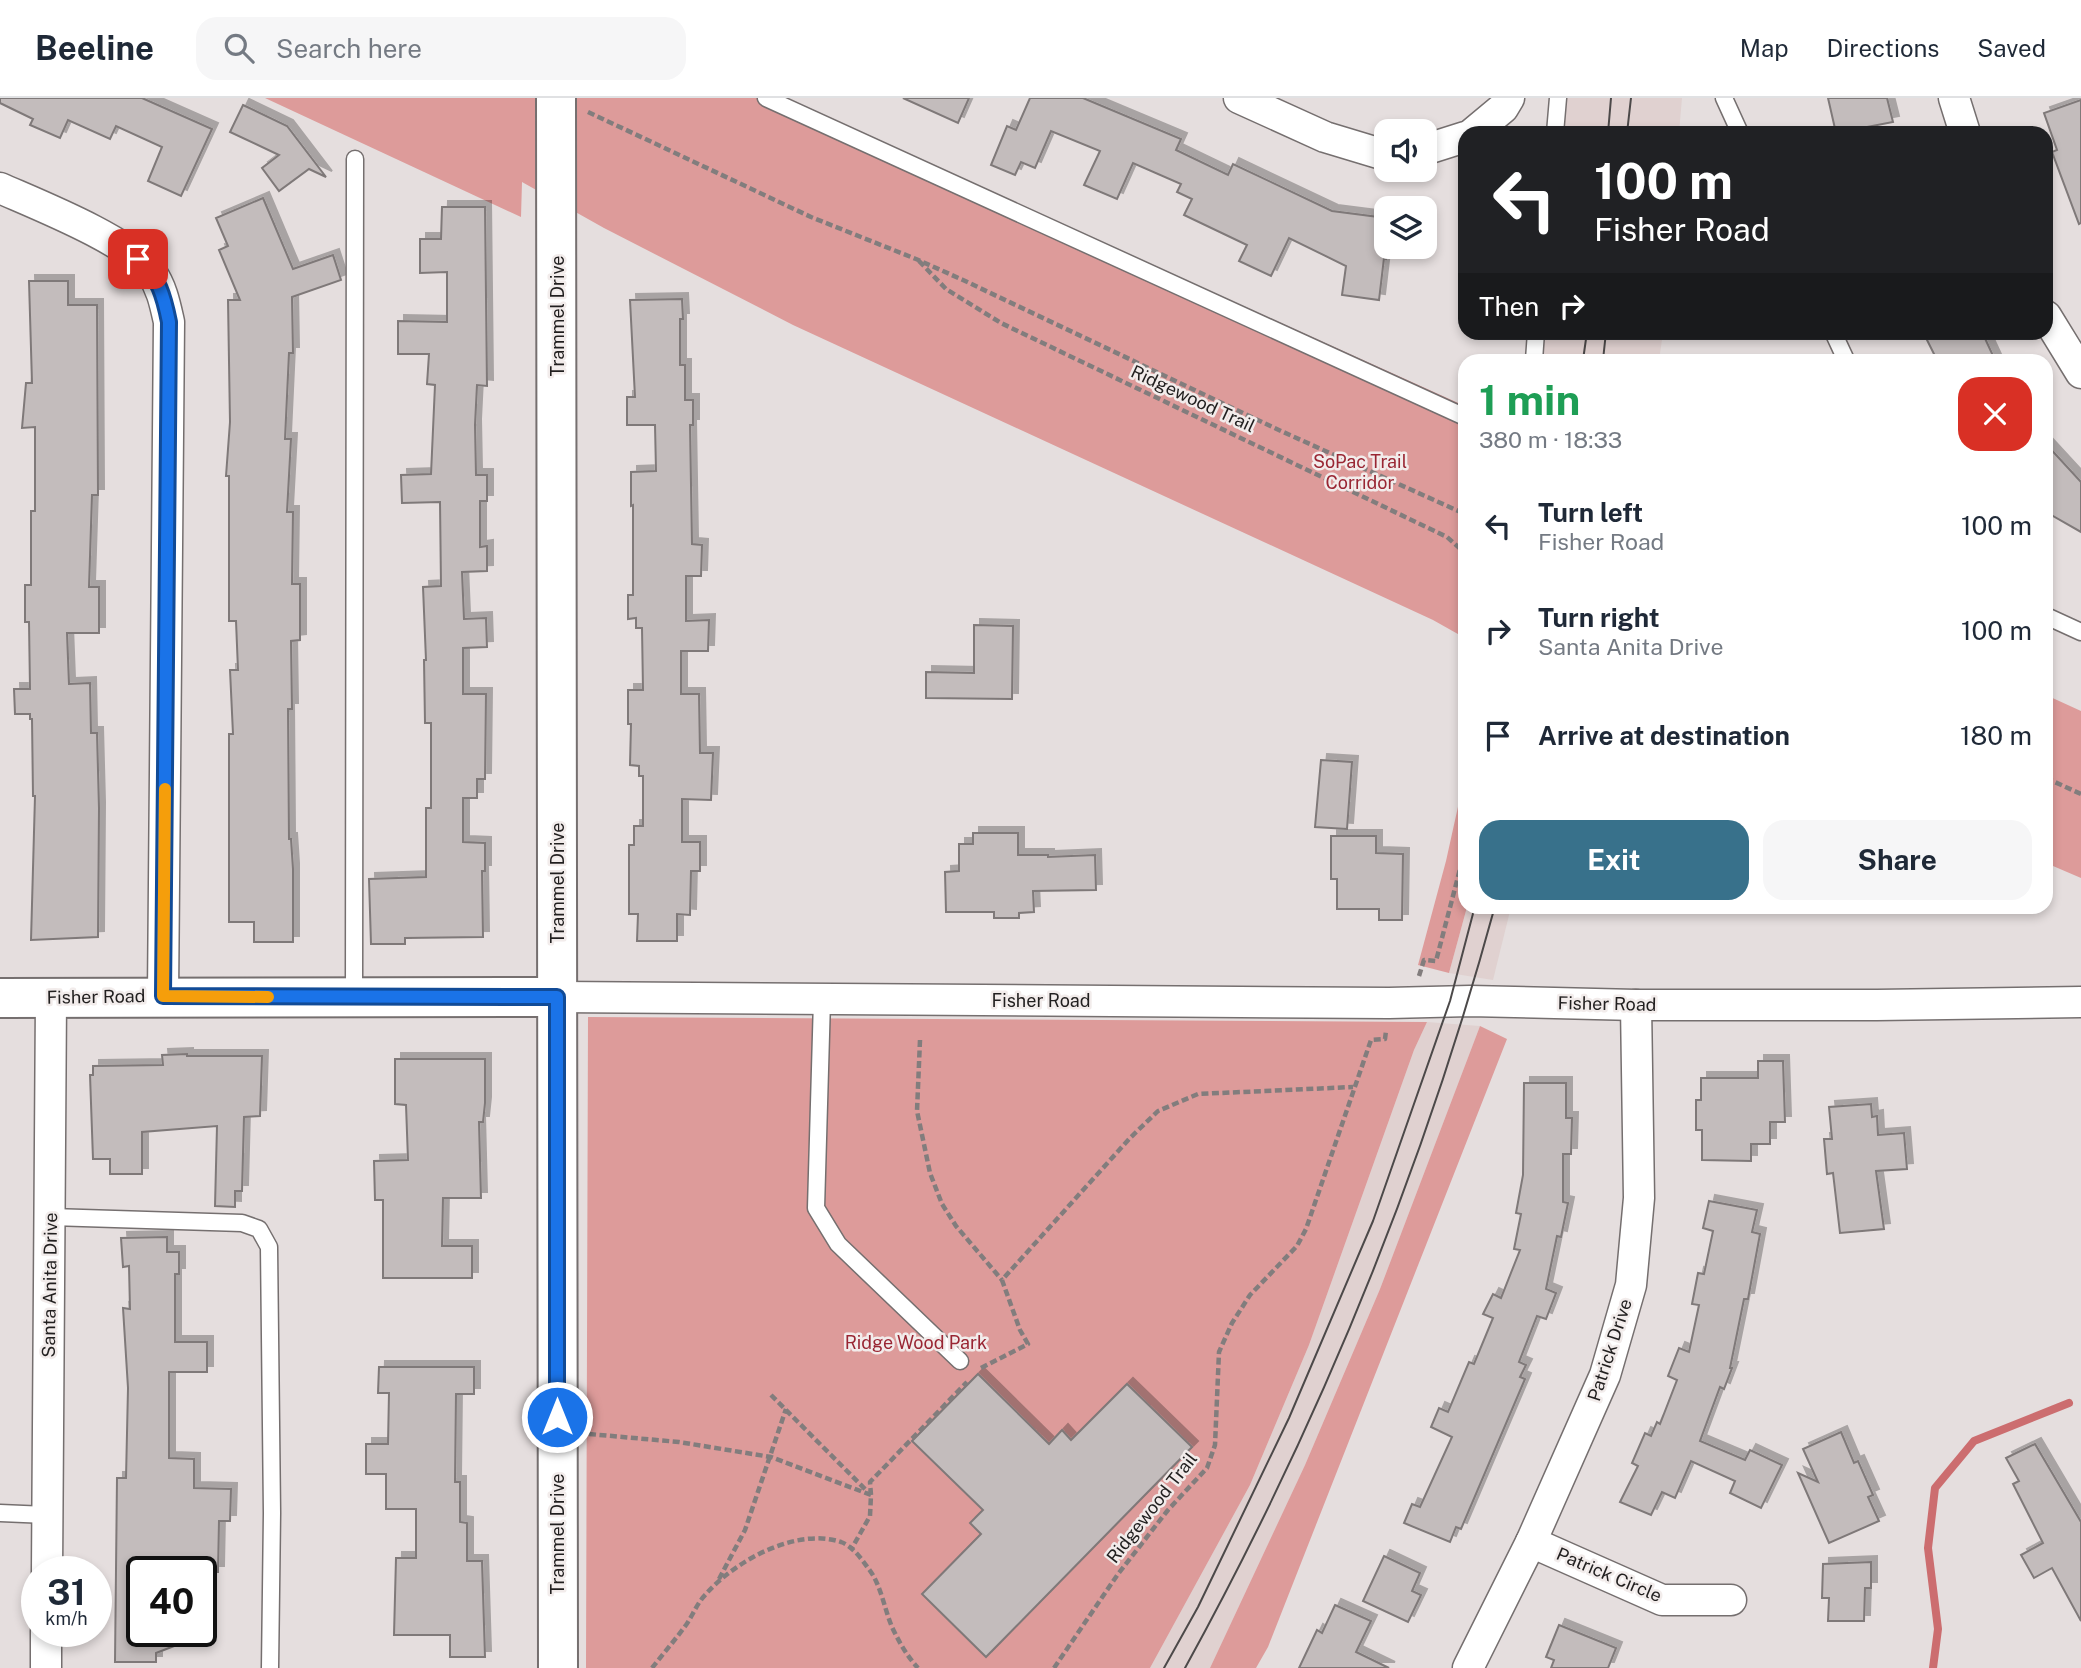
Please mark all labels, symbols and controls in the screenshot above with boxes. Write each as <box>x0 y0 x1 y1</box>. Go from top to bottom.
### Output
search box <box>196 17 686 80</box>
text: Beeline <box>35 29 154 67</box>
icon: search <box>220 29 258 67</box>
text: Search here <box>276 33 422 64</box>
text: Map <box>1740 34 1789 62</box>
text: Directions <box>1827 34 1939 62</box>
text: Saved <box>1977 34 2046 62</box>
map controls <box>1374 119 1437 259</box>
button: sound <box>1374 119 1437 182</box>
text: 100 m <box>1594 152 1733 210</box>
icon: left <box>1479 154 1570 245</box>
button: layers <box>1374 196 1437 259</box>
text: Fisher Road <box>1594 211 1770 248</box>
pin <box>108 229 168 289</box>
icon: arrive <box>119 240 157 278</box>
street label: Trammel Drive <box>547 256 568 377</box>
icon: right <box>1553 287 1591 325</box>
text: Then <box>1479 291 1539 322</box>
street label: Ridgewood Trail <box>1128 361 1259 436</box>
text: 1 min <box>1479 375 1580 424</box>
button: close <box>1958 377 2032 451</box>
text: 380 m · 18:33 <box>1479 426 1622 453</box>
park label: SoPac Trail Corridor <box>1313 451 1407 493</box>
text: Turn left <box>1538 497 1643 528</box>
icon: left <box>1479 507 1517 545</box>
text: 100 m <box>1961 510 2032 541</box>
text: Fisher Road <box>1538 528 1664 555</box>
text: Turn right <box>1538 602 1660 633</box>
icon: right <box>1479 612 1517 650</box>
text: 100 m <box>1961 615 2032 646</box>
text: Santa Anita Drive <box>1538 633 1724 660</box>
icon: arrive <box>1479 717 1517 755</box>
text: Arrive at destination <box>1538 720 1790 751</box>
text: 180 m <box>1960 720 2032 751</box>
button: Exit <box>1479 820 1749 900</box>
button: Share <box>1763 820 2032 900</box>
street label: Trammel Drive <box>547 823 568 944</box>
street label: Fisher Road <box>46 985 146 1008</box>
street label: Fisher Road <box>992 990 1090 1011</box>
street label: Fisher Road <box>1557 992 1657 1015</box>
street label: Santa Anita Drive <box>38 1212 61 1358</box>
street label: Patrick Drive <box>1583 1296 1636 1404</box>
park label: Ridge Wood Park <box>845 1332 987 1353</box>
position arrow <box>520 1380 594 1454</box>
street label: Ridgewood Trail <box>1102 1448 1201 1567</box>
street label: Trammel Drive <box>547 1474 568 1595</box>
street label: Patrick Circle <box>1553 1543 1665 1606</box>
speed limit sign: 40 <box>126 1556 217 1647</box>
text: 31 <box>47 1572 86 1613</box>
text: km/h <box>45 1608 88 1629</box>

